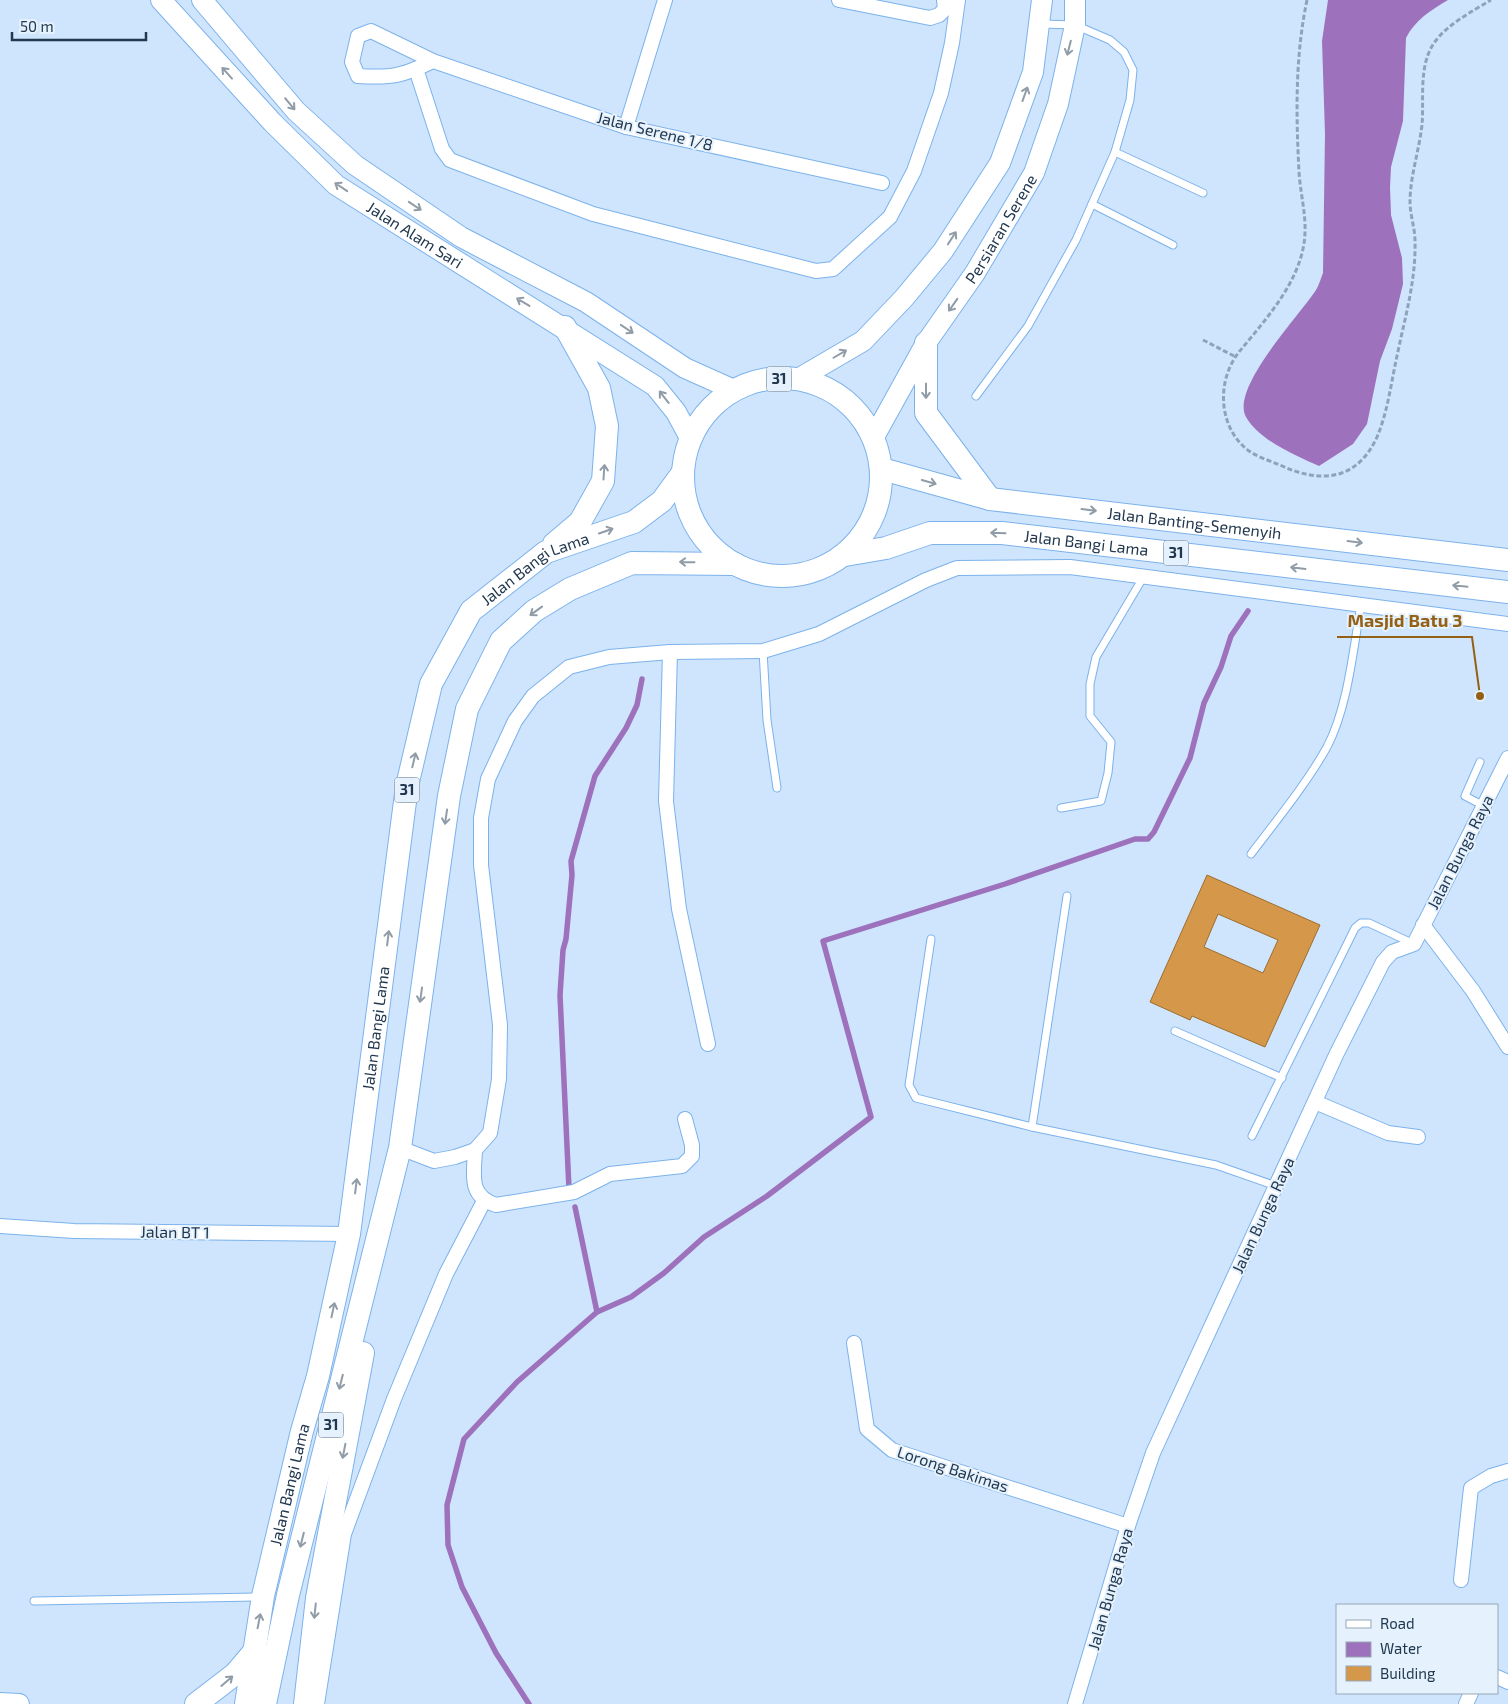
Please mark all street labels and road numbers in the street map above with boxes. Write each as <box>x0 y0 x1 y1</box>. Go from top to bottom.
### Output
street label: Jalan Serene 1/8 <box>595 107 715 154</box>
street label: Persiaran Serene <box>961 171 1040 287</box>
street label: Jalan Alam Sari <box>364 197 467 272</box>
road number: 31 <box>766 366 792 392</box>
street label: Jalan Banting-Semenyih <box>1106 503 1283 542</box>
street label: Jalan Bangi Lama <box>1023 526 1150 559</box>
street label: Jalan Bangi Lama <box>477 528 591 609</box>
road number: 31 <box>1164 540 1188 566</box>
road number: 31 <box>394 778 420 802</box>
street label: Jalan Bunga Raya <box>1422 791 1497 912</box>
street label: Jalan Bangi Lama <box>358 965 393 1091</box>
street label: Jalan Bunga Raya <box>1227 1154 1298 1276</box>
street label: Jalan BT 1 <box>140 1221 210 1242</box>
road number: 31 <box>318 1412 344 1438</box>
street label: Jalan Bangi Lama <box>265 1421 313 1547</box>
street label: Lorong Bakimas <box>895 1442 1011 1496</box>
street label: Jalan Bunga Raya <box>1083 1526 1136 1652</box>

